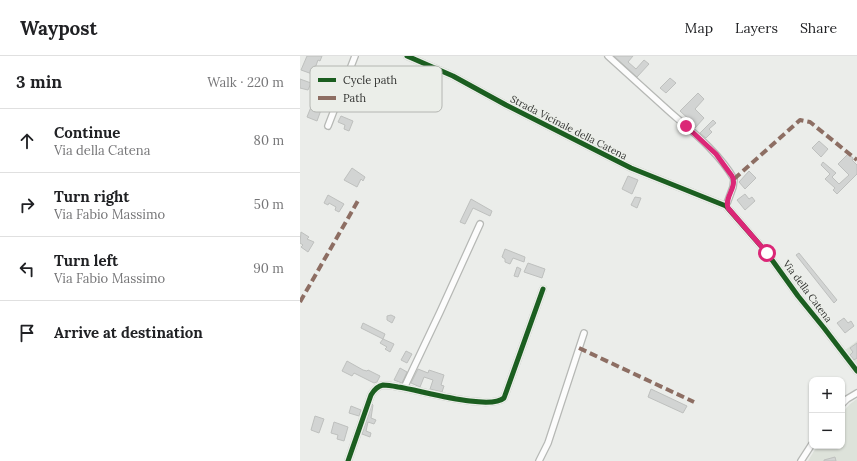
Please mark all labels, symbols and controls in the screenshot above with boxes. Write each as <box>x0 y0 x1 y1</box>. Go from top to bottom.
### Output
text: Waypost <box>20 16 97 40</box>
text: Map <box>685 19 713 37</box>
text: Layers <box>735 19 778 37</box>
text: Share <box>800 19 837 37</box>
legend <box>310 66 442 112</box>
text: 3 min <box>16 71 62 93</box>
text: Cycle path <box>343 73 398 87</box>
text: Walk · 220 m <box>207 74 284 91</box>
text: Path <box>343 91 366 105</box>
street label: Strada Vicinale della Catena <box>508 92 629 163</box>
route end <box>677 117 695 135</box>
text: Continue <box>54 123 120 142</box>
icon: ahead <box>16 130 38 152</box>
text: 80 m <box>254 132 284 149</box>
text: Via della Catena <box>54 142 150 159</box>
text: Turn right <box>54 187 130 206</box>
icon: right <box>16 194 38 216</box>
text: 50 m <box>254 196 284 213</box>
text: Via Fabio Massimo <box>54 206 165 223</box>
route start <box>758 244 776 262</box>
text: Turn left <box>54 251 118 270</box>
street label: Via della Catena <box>779 257 835 325</box>
icon: left <box>16 258 38 280</box>
text: 90 m <box>253 260 284 277</box>
text: Via Fabio Massimo <box>54 270 165 287</box>
icon: arrive <box>16 322 38 344</box>
text: Arrive at destination <box>54 323 203 342</box>
map controls <box>809 377 845 449</box>
button: + <box>809 377 845 413</box>
button: − <box>809 413 845 449</box>

